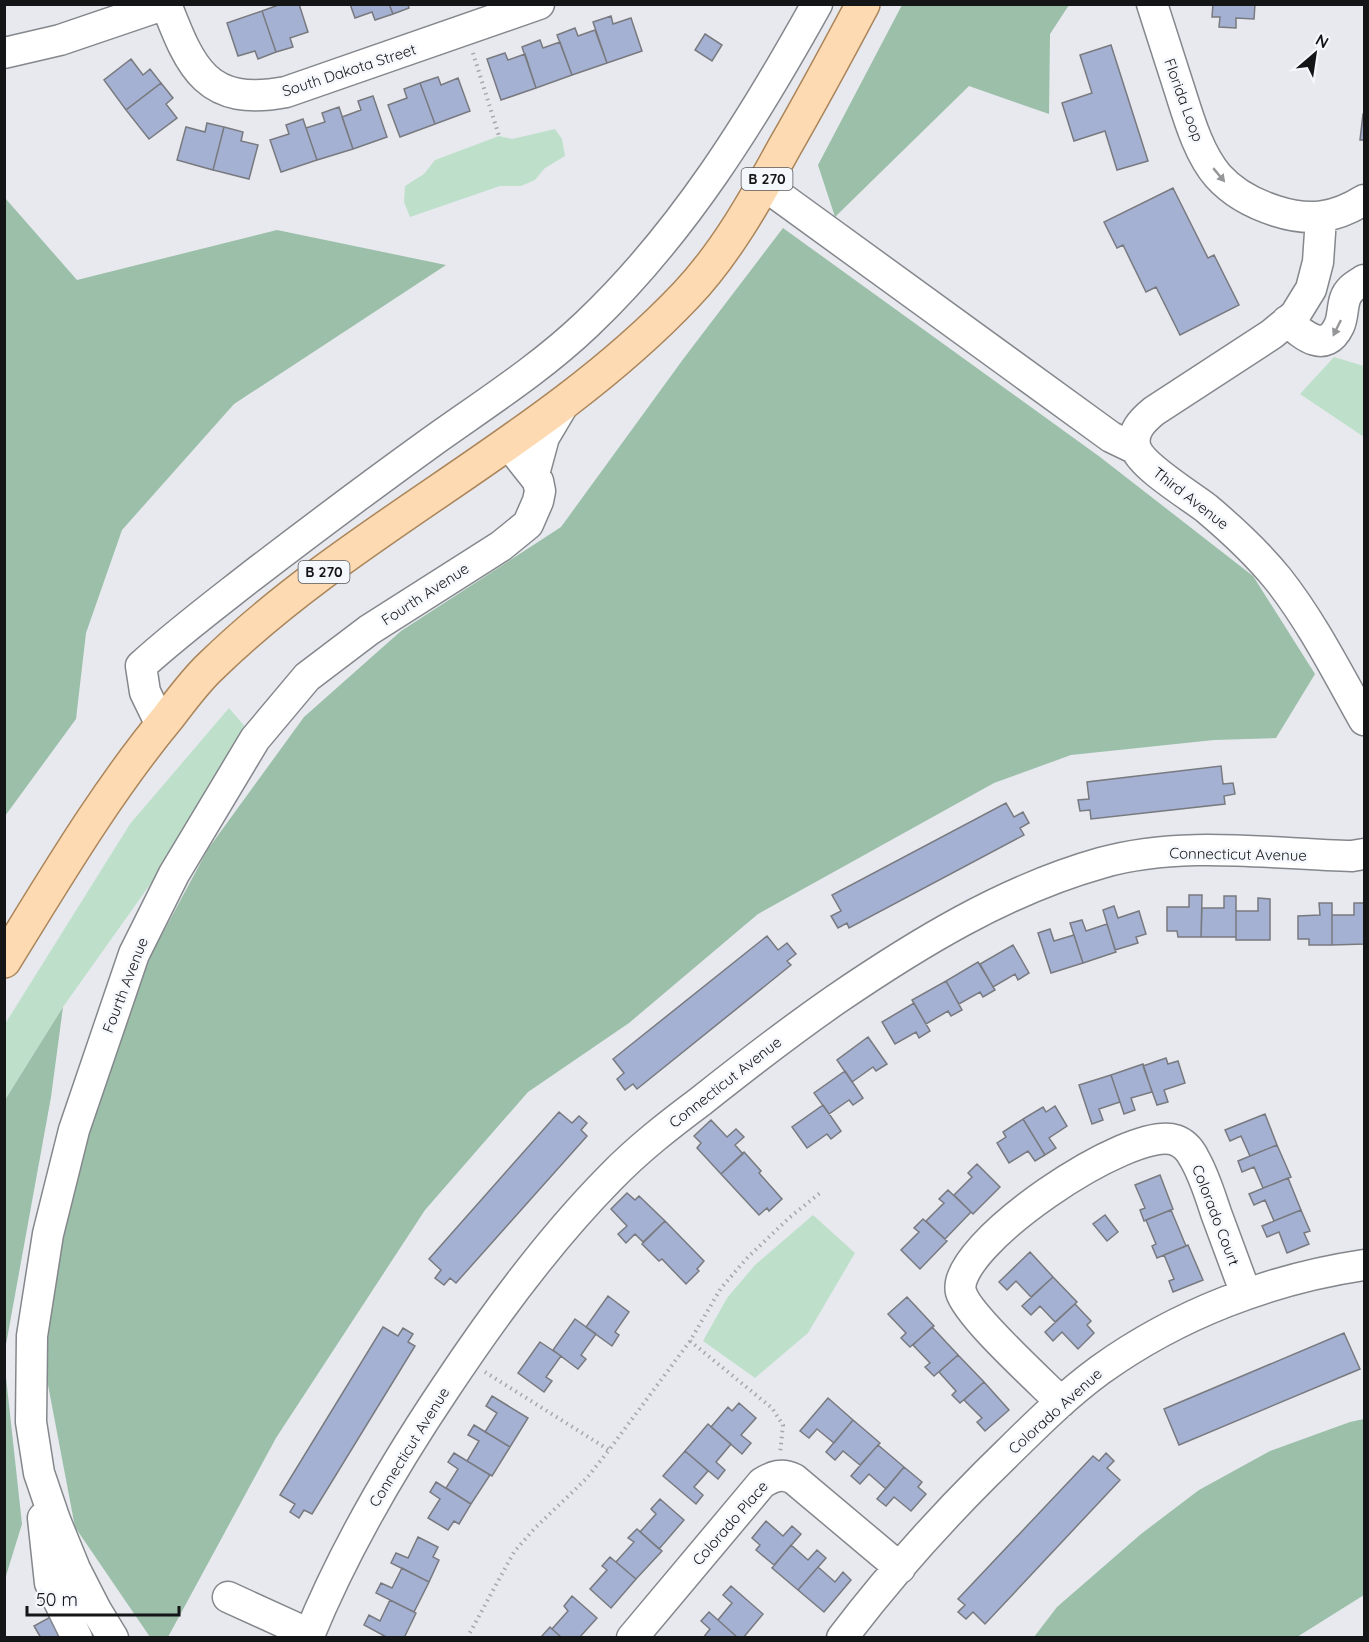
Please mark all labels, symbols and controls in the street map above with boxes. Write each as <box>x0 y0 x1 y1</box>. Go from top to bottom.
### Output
north arrow <box>1285 24 1345 84</box>
text: N <box>1312 29 1332 52</box>
street label: South Dakota Street <box>280 39 418 101</box>
street label: Florida Loop <box>1160 56 1208 144</box>
one-way arrow <box>1212 167 1225 182</box>
road number: B 270 <box>742 168 792 190</box>
one-way arrow <box>1332 319 1341 336</box>
street label: Third Avenue <box>1149 463 1233 533</box>
street label: Fourth Avenue <box>378 559 472 629</box>
road number: B 270 <box>298 561 350 583</box>
street label: Connecticut Avenue <box>1169 843 1307 865</box>
street label: Fourth Avenue <box>98 935 152 1035</box>
street label: Connecticut Avenue <box>665 1032 785 1132</box>
street label: Colorado Court <box>1188 1162 1244 1268</box>
street label: Colorado Avenue <box>1004 1364 1106 1458</box>
street label: Connecticut Avenue <box>365 1384 453 1510</box>
street label: Colorado Place <box>688 1477 772 1569</box>
scale bar <box>27 1579 178 1617</box>
text: 50 m <box>36 1588 78 1611</box>

